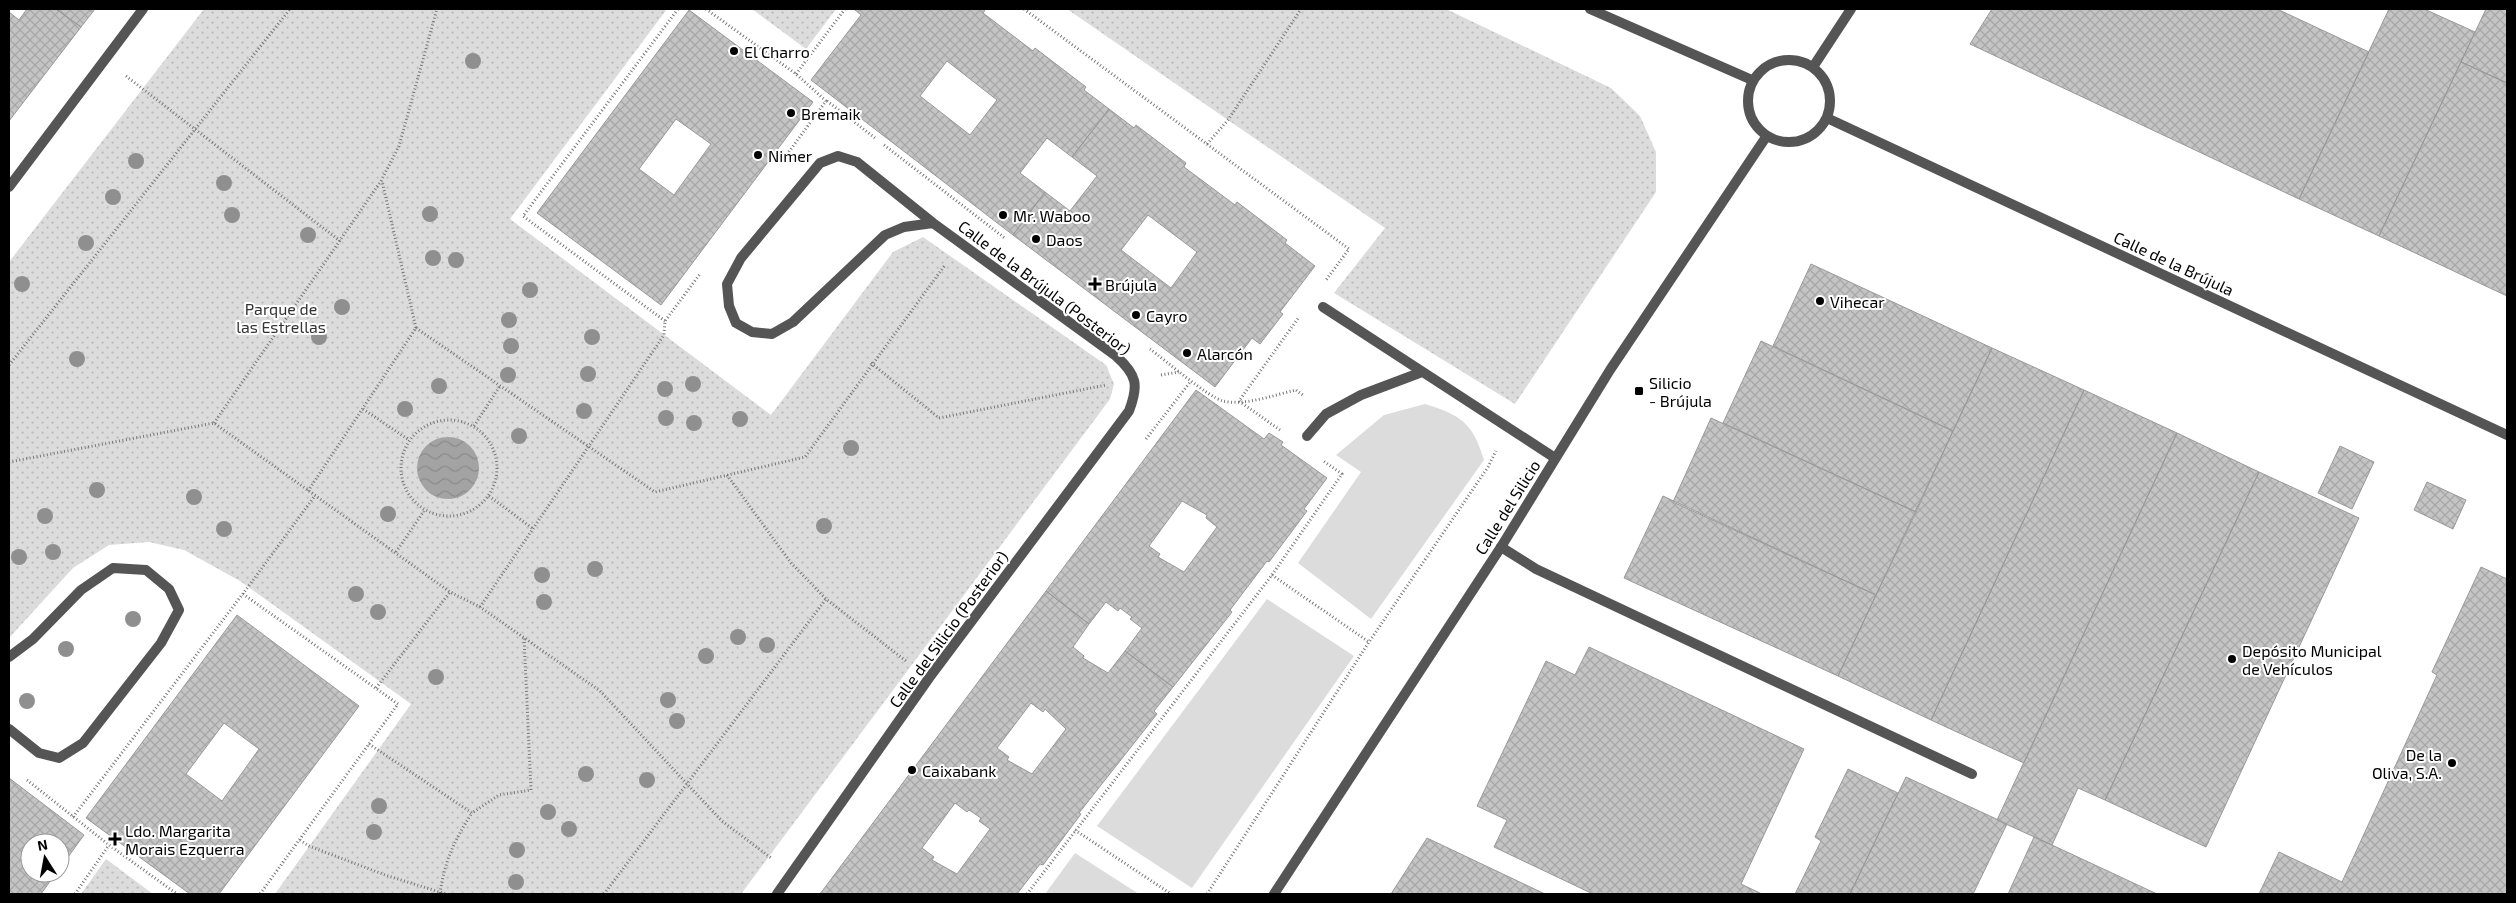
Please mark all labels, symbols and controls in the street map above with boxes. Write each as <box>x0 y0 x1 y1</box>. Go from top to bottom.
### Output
place label: El Charro <box>744 42 810 61</box>
marker: El Charro <box>728 45 740 57</box>
place label: Bremaik <box>801 104 861 123</box>
marker: Bremaik <box>785 107 797 119</box>
place label: Nimer <box>768 146 813 165</box>
marker: Nimer <box>752 149 764 161</box>
place label: Mr. Waboo <box>1013 206 1091 225</box>
marker: Mr. Waboo <box>997 209 1009 221</box>
street label: Calle de la Brújula (Posterior) <box>954 216 1135 359</box>
street label: Calle de la Brújula <box>2111 227 2237 300</box>
place label: Daos <box>1046 230 1083 249</box>
marker: Daos <box>1030 233 1042 245</box>
place label: Brújula <box>1105 275 1157 295</box>
marker: Brújula <box>1089 278 1101 290</box>
place label: Vihecar <box>1830 292 1885 311</box>
marker: Vihecar <box>1814 295 1826 307</box>
park label: Parque de las Estrellas <box>236 299 326 336</box>
place label: Cayro <box>1146 306 1188 325</box>
marker: Cayro <box>1130 309 1142 321</box>
place label: Alarcón <box>1197 344 1253 363</box>
marker: Alarcón <box>1181 347 1193 359</box>
place label: Silicio - Brújula <box>1649 373 1712 411</box>
marker: Silicio - Brújula <box>1633 385 1645 397</box>
street label: Calle del Silicio <box>1470 456 1544 558</box>
street label: Calle del Silicio (Posterior) <box>885 547 1011 711</box>
place label: Depósito Municipal de Vehículos <box>2242 641 2382 678</box>
marker: Depósito Municipal de Vehículos <box>2226 653 2238 665</box>
place label: De la Oliva, S.A. <box>2372 745 2442 782</box>
marker: De la Oliva, S.A. <box>2446 757 2458 769</box>
place label: Caixabank <box>922 761 996 780</box>
marker: Caixabank <box>906 764 918 776</box>
place label: Ldo. Margarita Morais Ezquerra <box>125 821 245 858</box>
north arrow <box>20 833 70 883</box>
marker: Ldo. Margarita Morais Ezquerra <box>109 833 121 845</box>
text: N <box>36 835 49 854</box>

